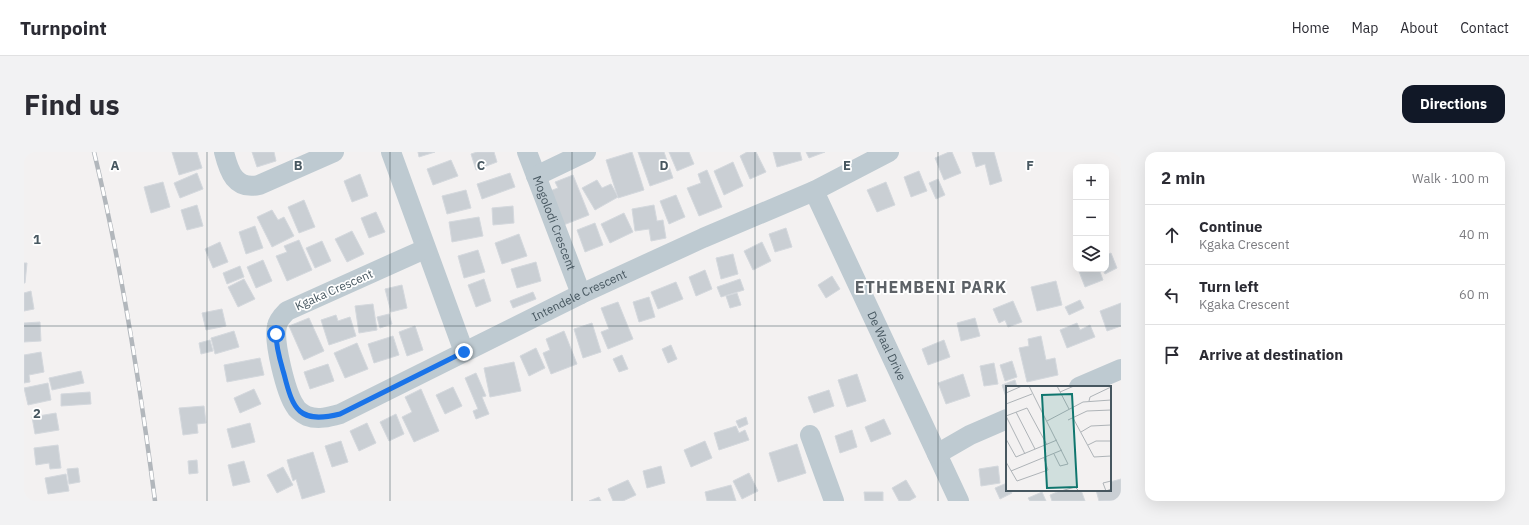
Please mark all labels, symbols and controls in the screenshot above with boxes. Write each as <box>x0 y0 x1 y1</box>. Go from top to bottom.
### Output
text: Turnpoint <box>20 16 107 40</box>
text: Home <box>1292 19 1329 37</box>
text: Map <box>1351 19 1378 37</box>
text: About <box>1400 19 1438 37</box>
text: Contact <box>1460 19 1509 37</box>
button: Directions <box>1402 85 1505 123</box>
text: Find us <box>24 86 120 123</box>
text: A <box>111 157 120 174</box>
text: B <box>294 157 303 174</box>
text: C <box>477 157 486 174</box>
text: D <box>659 157 669 174</box>
text: E <box>843 157 851 174</box>
text: F <box>1026 157 1034 174</box>
map controls <box>1073 164 1109 272</box>
button: + <box>1073 164 1109 200</box>
text: 2 min <box>1161 167 1205 189</box>
text: Walk · 100 m <box>1412 170 1489 187</box>
street label: Mogolodi Crescent <box>530 173 579 272</box>
button: − <box>1073 200 1109 236</box>
text: Continue <box>1199 217 1263 236</box>
icon: ahead <box>1161 224 1183 246</box>
text: 40 m <box>1459 226 1489 243</box>
text: 1 <box>33 231 41 248</box>
button: layers <box>1073 236 1109 272</box>
text: Kgaka Crescent <box>1199 236 1289 253</box>
street label: Kgaka Crescent <box>293 266 375 313</box>
street label: Intendele Crescent <box>529 266 629 324</box>
district label: ETHEMBENI PARK <box>855 277 1007 297</box>
text: Turn left <box>1199 277 1259 296</box>
icon: left <box>1161 284 1183 306</box>
text: 60 m <box>1459 286 1489 303</box>
text: Kgaka Crescent <box>1199 296 1289 313</box>
street label: De Waal Drive <box>864 309 910 383</box>
route start <box>267 325 285 343</box>
route end <box>455 343 473 361</box>
icon: arrive <box>1161 344 1183 366</box>
text: Arrive at destination <box>1199 345 1343 364</box>
inset map <box>1006 386 1111 491</box>
text: 2 <box>33 405 41 422</box>

